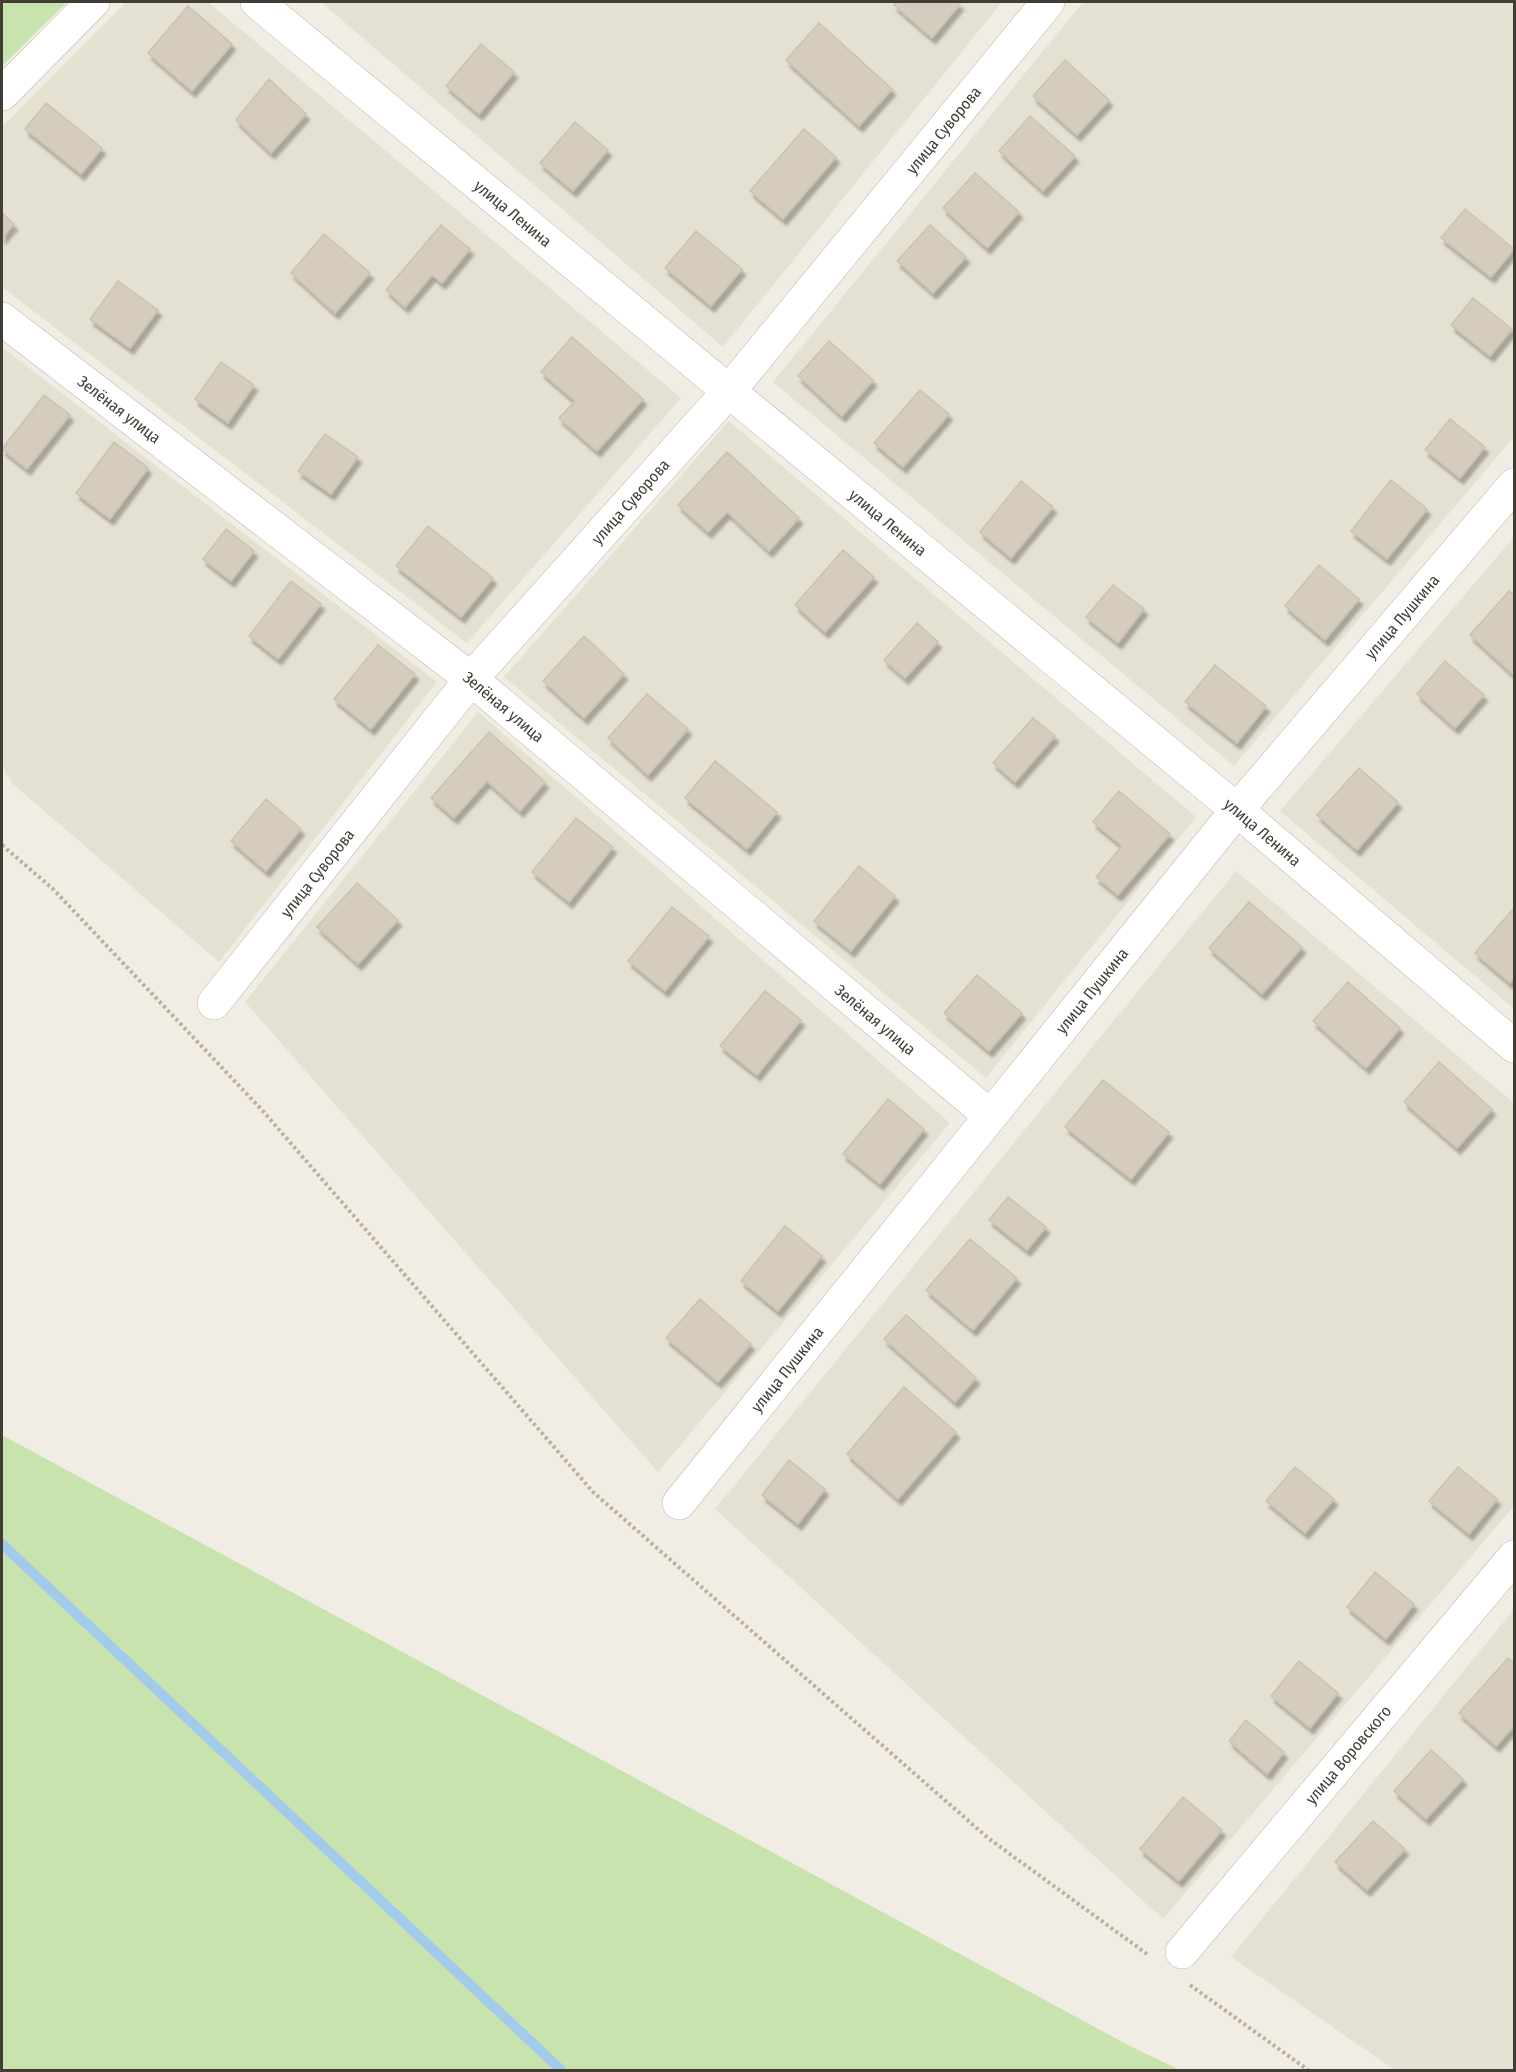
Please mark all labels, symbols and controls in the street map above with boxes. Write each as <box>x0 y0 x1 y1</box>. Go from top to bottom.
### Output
street label: улица Суворова <box>902 82 985 177</box>
street label: улица Ленина <box>471 176 556 251</box>
street label: Зелёная улица <box>74 371 165 447</box>
street label: улица Суворова <box>587 455 673 548</box>
street label: улица Ленина <box>846 485 931 560</box>
street label: улица Пушкина <box>1361 570 1443 662</box>
street label: Зелёная улица <box>460 667 548 746</box>
street label: улица Ленина <box>1221 794 1305 870</box>
street label: улица Суворова <box>276 825 358 921</box>
street label: улица Пушкина <box>1051 944 1132 1037</box>
street label: Зелёная улица <box>831 980 920 1059</box>
street label: улица Пушкина <box>747 1322 827 1416</box>
street label: улица Воровского <box>1301 1701 1395 1808</box>

